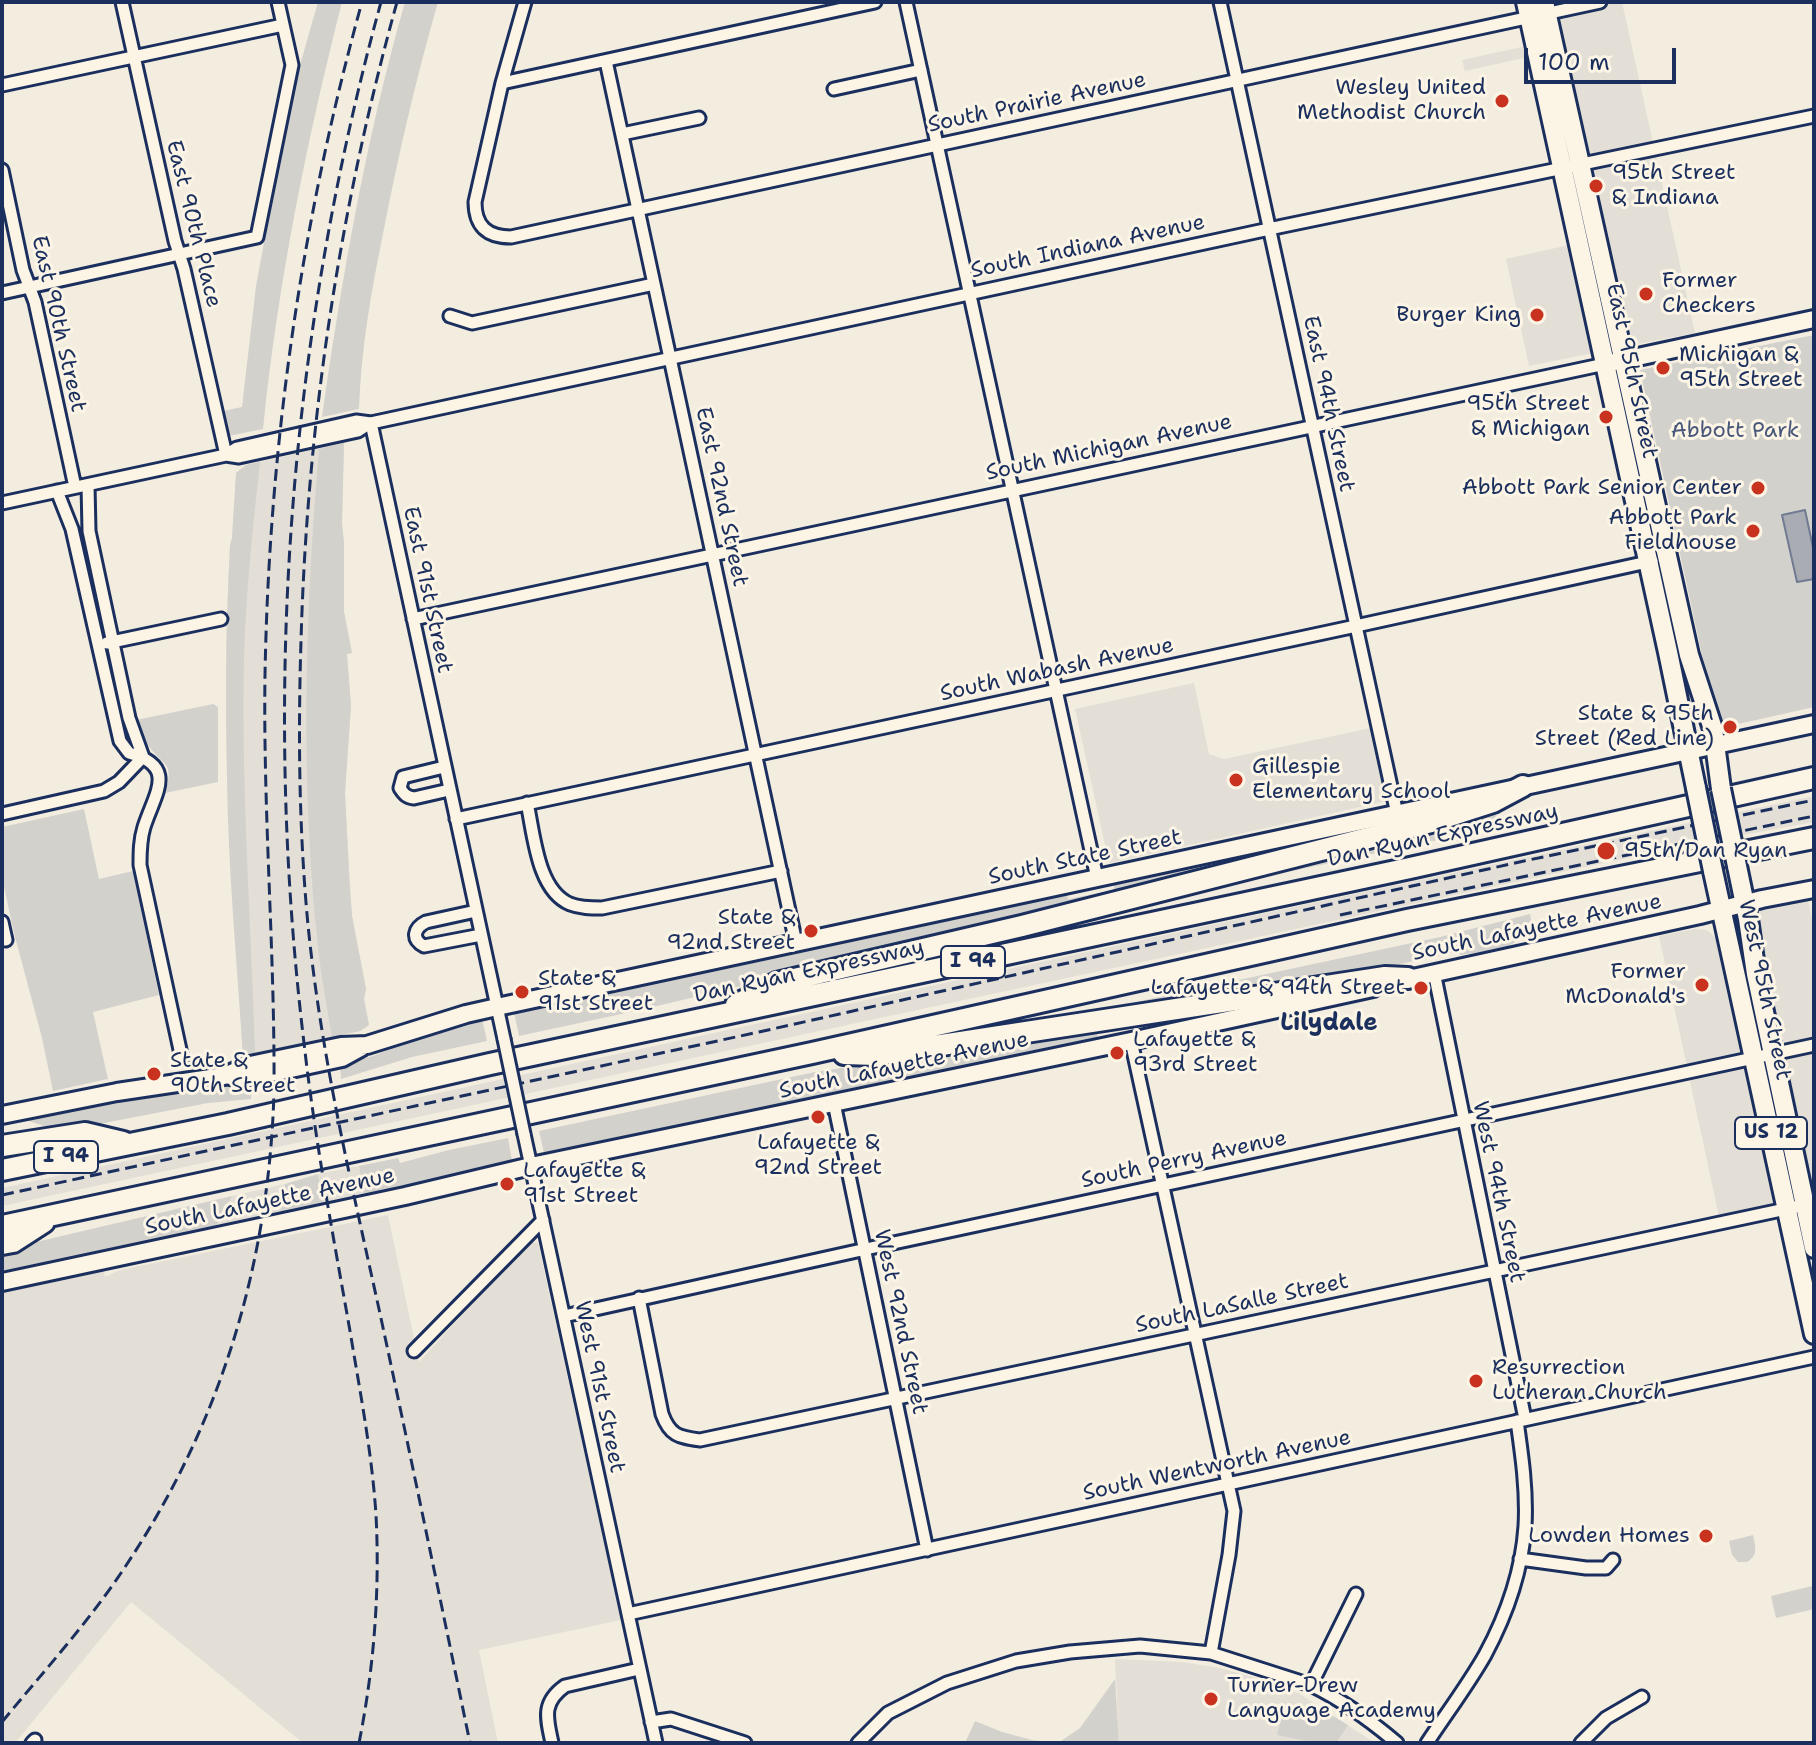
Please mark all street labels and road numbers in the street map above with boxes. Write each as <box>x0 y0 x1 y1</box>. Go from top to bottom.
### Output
street label: South Prairie Avenue <box>926 67 1148 139</box>
street label: East 90th Place <box>159 138 227 310</box>
street label: South Indiana Avenue <box>968 209 1208 285</box>
street label: East 90th Street <box>25 233 91 415</box>
street label: East 95th Street <box>1600 281 1662 461</box>
street label: East 94th Street <box>1296 313 1360 495</box>
street label: East 92nd Street <box>689 405 753 589</box>
street label: South Michigan Avenue <box>983 409 1235 487</box>
street label: East 91st Street <box>396 504 458 676</box>
street label: South Wabash Avenue <box>938 632 1176 708</box>
street label: Dan Ryan Expressway <box>1325 799 1561 873</box>
street label: South State Street <box>986 825 1184 891</box>
street label: South Lafayette Avenue <box>1410 889 1664 967</box>
street label: West 95th Street <box>1732 897 1796 1083</box>
street label: Dan Ryan Expressway <box>691 935 927 1009</box>
road number: I 94 <box>941 946 1005 978</box>
street label: South Lafayette Avenue <box>777 1027 1031 1105</box>
street label: West 94th Street <box>1466 1099 1530 1285</box>
road number: US 12 <box>1735 1117 1807 1149</box>
street label: South Perry Avenue <box>1079 1125 1289 1195</box>
road number: I 94 <box>34 1141 98 1173</box>
street label: South Lafayette Avenue <box>143 1163 397 1241</box>
street label: West 92nd Street <box>867 1227 933 1417</box>
street label: South LaSalle Street <box>1133 1269 1351 1339</box>
street label: West 91st Street <box>568 1299 630 1475</box>
street label: South Wentworth Avenue <box>1080 1425 1354 1507</box>

